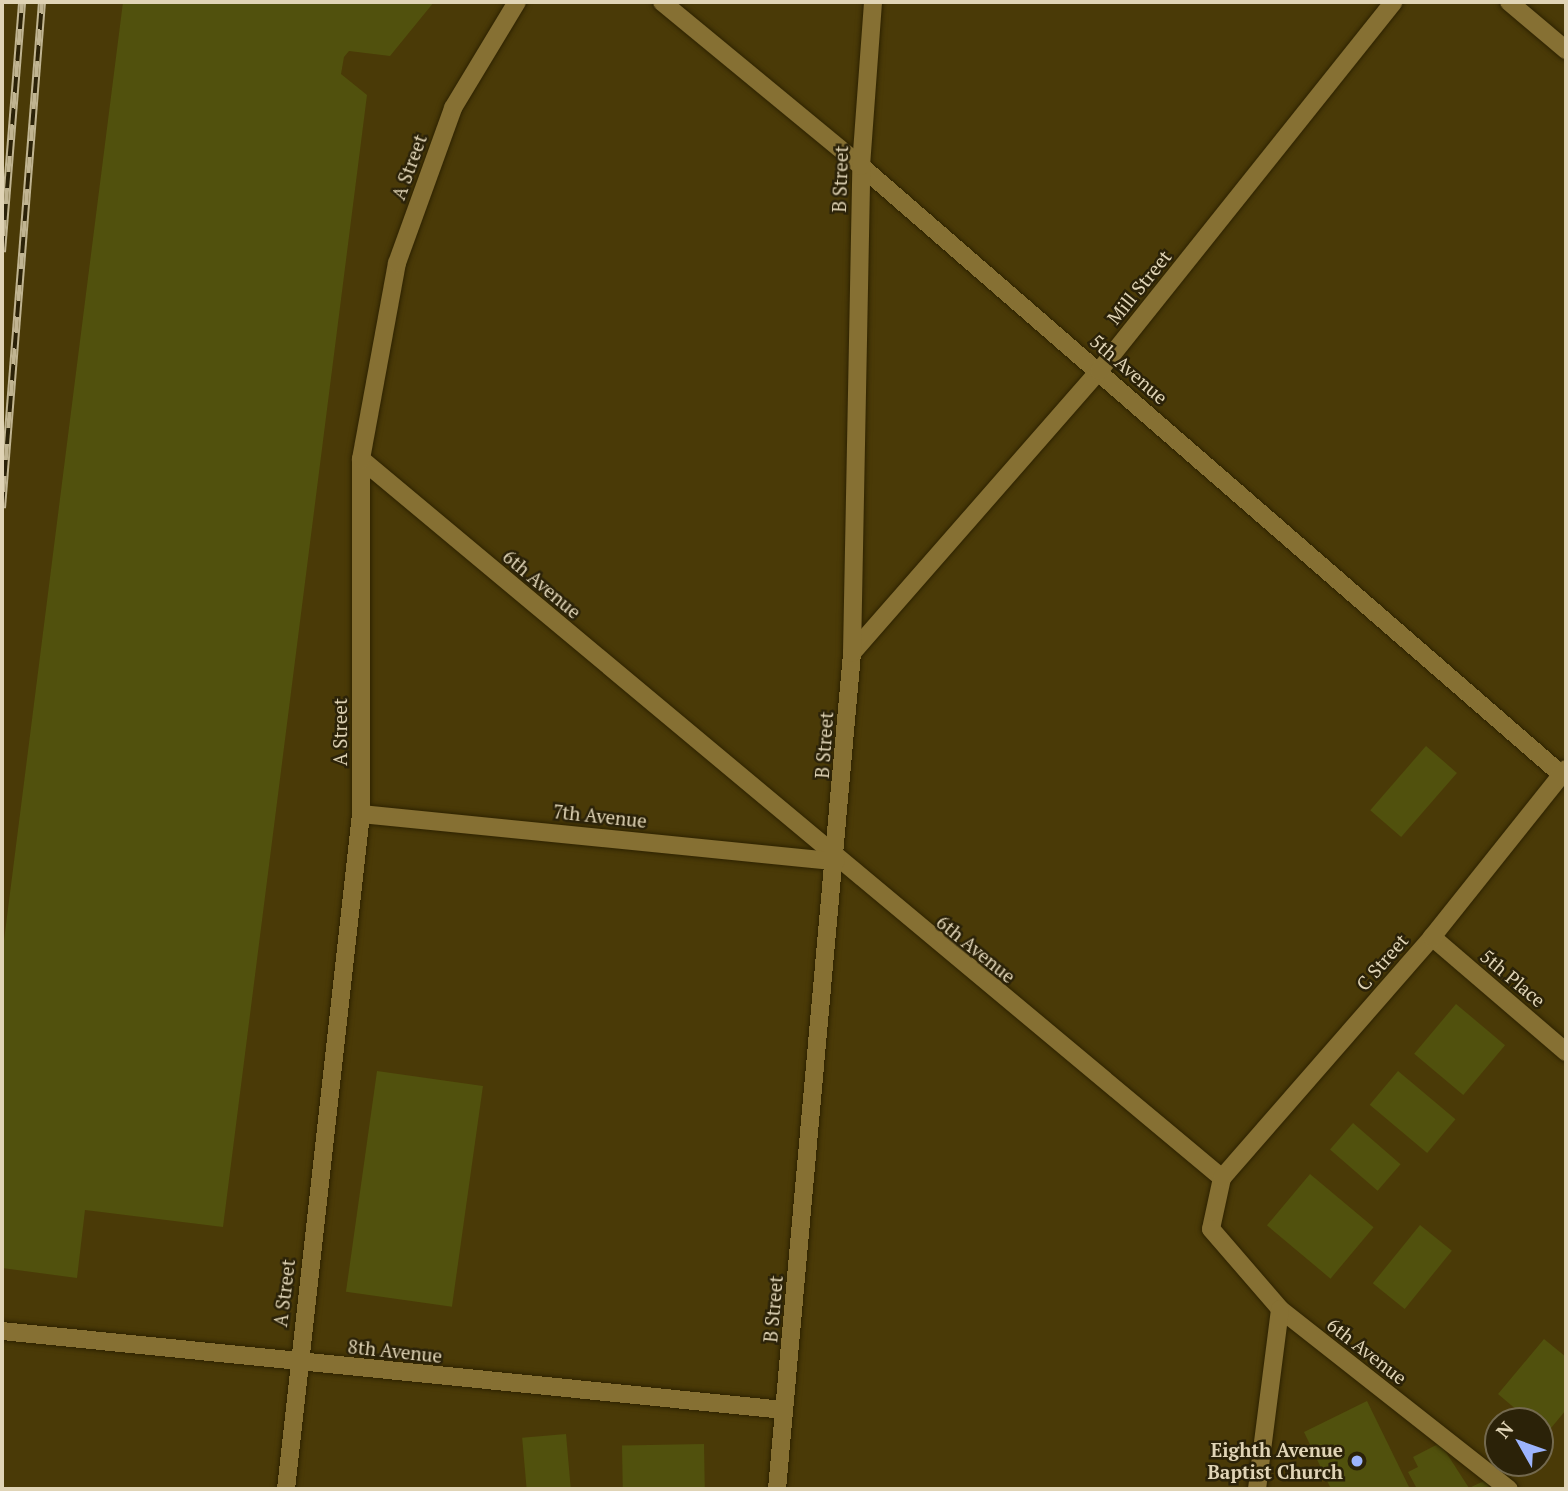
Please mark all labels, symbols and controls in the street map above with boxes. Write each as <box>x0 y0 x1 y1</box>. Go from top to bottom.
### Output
street label: A Street <box>387 131 431 203</box>
street label: B Street <box>827 145 853 213</box>
street label: Mill Street <box>1102 245 1176 329</box>
street label: 5th Avenue <box>1086 329 1172 409</box>
street label: 6th Avenue <box>498 545 586 623</box>
street label: A Street <box>329 698 351 766</box>
street label: B Street <box>810 711 838 779</box>
street label: 7th Avenue <box>552 800 648 832</box>
street label: 6th Avenue <box>932 910 1020 988</box>
street label: C Street <box>1351 929 1413 995</box>
street label: 5th Place <box>1476 944 1550 1012</box>
street label: A Street <box>269 1258 299 1328</box>
street label: B Street <box>759 1275 787 1343</box>
street label: 6th Avenue <box>1322 1313 1412 1389</box>
street label: 8th Avenue <box>346 1335 444 1367</box>
north arrow <box>1484 1407 1554 1477</box>
text: N <box>1490 1416 1518 1443</box>
place label: Eighth Avenue Baptist Church <box>1208 1439 1343 1483</box>
marker: Eighth Avenue Baptist Church <box>1349 1453 1365 1469</box>

